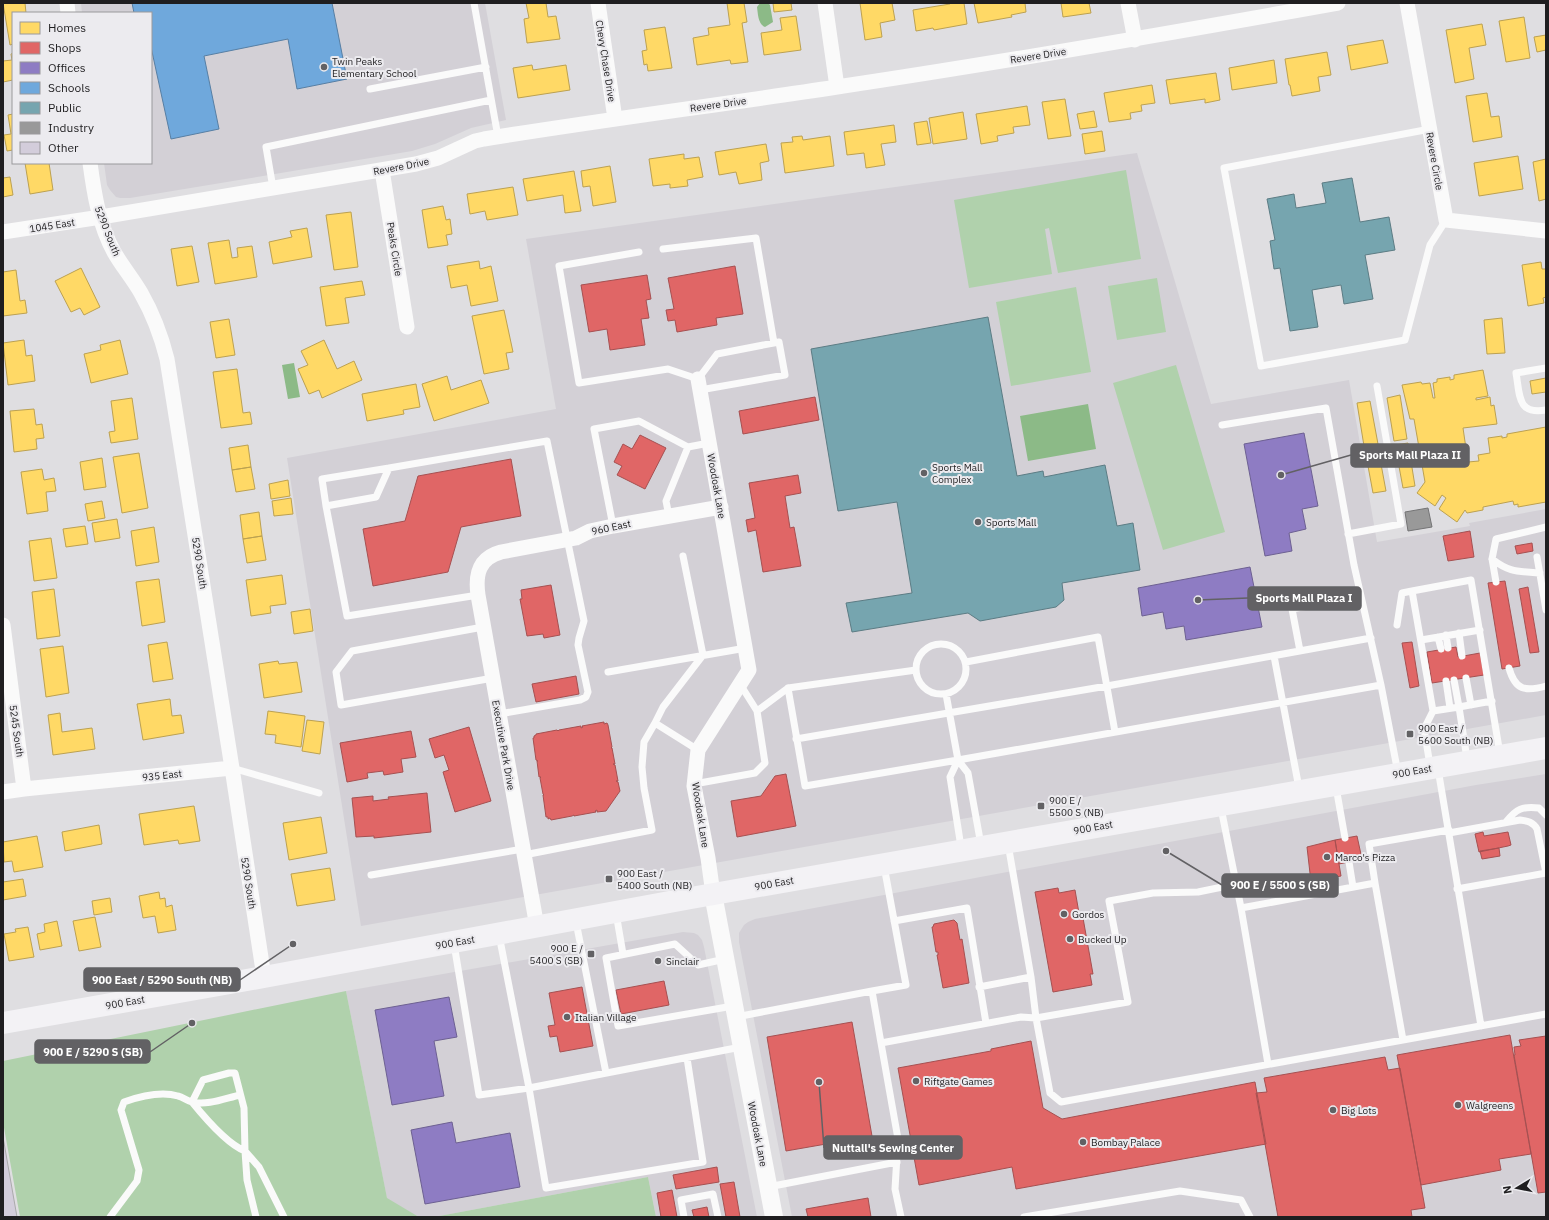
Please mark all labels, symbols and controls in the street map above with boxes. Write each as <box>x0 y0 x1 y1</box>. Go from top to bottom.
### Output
legend <box>12 12 152 164</box>
street label: Chevy Chase Drive <box>593 19 618 103</box>
text: Homes <box>48 20 86 35</box>
text: Shops <box>48 40 81 55</box>
street label: Revere Drive <box>1009 45 1068 66</box>
place label: Twin Peaks Elementary School <box>332 55 417 80</box>
text: Offices <box>48 60 86 75</box>
marker: Twin Peaks Elementary School <box>319 62 329 72</box>
text: Schools <box>48 80 91 95</box>
street label: Revere Drive <box>689 94 748 115</box>
text: Public <box>48 100 81 115</box>
text: Industry <box>48 120 94 135</box>
street label: Revere Circle <box>1423 131 1446 192</box>
text: Other <box>48 140 79 155</box>
street label: Revere Drive <box>372 155 431 178</box>
street label: 5290 South <box>92 204 123 258</box>
street label: 1045 East <box>28 215 76 235</box>
street label: Peaks Circle <box>384 221 405 278</box>
callout: Sports Mall Plaza II <box>1351 444 1469 467</box>
text: Sports Mall Plaza II <box>1359 448 1461 462</box>
street label: Woodoak Lane <box>704 453 729 520</box>
place label: Sports Mall Complex <box>932 461 983 486</box>
marker: Sports Mall Complex <box>919 468 929 478</box>
place label: Sports Mall <box>986 516 1037 529</box>
street label: 960 East <box>590 517 632 538</box>
marker: Sports Mall <box>973 517 983 527</box>
street label: 5290 South <box>189 536 210 590</box>
callout: Sports Mall Plaza I <box>1248 587 1361 610</box>
text: Sports Mall Plaza I <box>1255 591 1353 605</box>
street label: Executive Park Drive <box>489 699 518 792</box>
street label: 5245 South <box>6 704 27 758</box>
place label: 900 East / 5600 South (NB) <box>1418 722 1493 747</box>
marker: 900 East / 5600 South (NB) <box>1405 729 1415 739</box>
street label: 900 East <box>1391 762 1433 781</box>
street label: 935 East <box>142 767 183 784</box>
street label: Woodoak Lane <box>689 782 712 849</box>
place label: 900 E / 5500 S (NB) <box>1049 794 1104 819</box>
marker: 900 E / 5500 S (NB) <box>1036 801 1046 811</box>
street label: 900 East <box>1072 818 1114 837</box>
place label: Marco's Pizza <box>1335 851 1396 864</box>
marker: Marco's Pizza <box>1322 852 1332 862</box>
street label: 5290 South <box>238 856 259 910</box>
place label: 900 East / 5400 South (NB) <box>617 867 692 892</box>
marker: 900 East / 5400 South (NB) <box>604 874 614 884</box>
street label: 900 East <box>753 874 795 893</box>
callout: 900 E / 5500 S (SB) <box>1222 874 1338 897</box>
text: 900 E / 5500 S (SB) <box>1230 878 1330 892</box>
place label: Gordos <box>1072 908 1105 921</box>
marker: Gordos <box>1059 909 1069 919</box>
street label: 900 East <box>434 933 476 952</box>
place label: Bucked Up <box>1078 933 1127 946</box>
marker: Bucked Up <box>1065 934 1075 944</box>
place label: 900 E / 5400 S (SB) <box>529 942 583 967</box>
marker: 900 E / 5400 S (SB) <box>586 949 596 959</box>
place label: Sinclair <box>666 955 700 968</box>
marker: Sinclair <box>653 956 663 966</box>
callout: 900 East / 5290 South (NB) <box>84 968 240 991</box>
text: 900 East / 5290 South (NB) <box>92 973 232 987</box>
street label: 900 East <box>104 993 146 1012</box>
place label: Italian Village <box>575 1011 637 1024</box>
marker: Italian Village <box>562 1012 572 1022</box>
callout: 900 E / 5290 S (SB) <box>35 1040 150 1063</box>
text: 900 E / 5290 S (SB) <box>43 1045 143 1059</box>
place label: Riftgate Games <box>924 1075 993 1088</box>
marker: Riftgate Games <box>911 1076 921 1086</box>
place label: Walgreens <box>1466 1099 1513 1112</box>
marker: Walgreens <box>1453 1100 1463 1110</box>
street label: Woodoak Lane <box>745 1101 770 1168</box>
place label: Big Lots <box>1341 1104 1377 1117</box>
marker: Big Lots <box>1328 1105 1338 1115</box>
callout: Nuttall's Sewing Center <box>824 1136 962 1159</box>
place label: Bombay Palace <box>1091 1136 1161 1149</box>
marker: Bombay Palace <box>1078 1137 1088 1147</box>
text: Nuttall's Sewing Center <box>832 1141 955 1155</box>
north arrow <box>1497 1168 1537 1208</box>
text: N <box>1500 1185 1515 1195</box>

